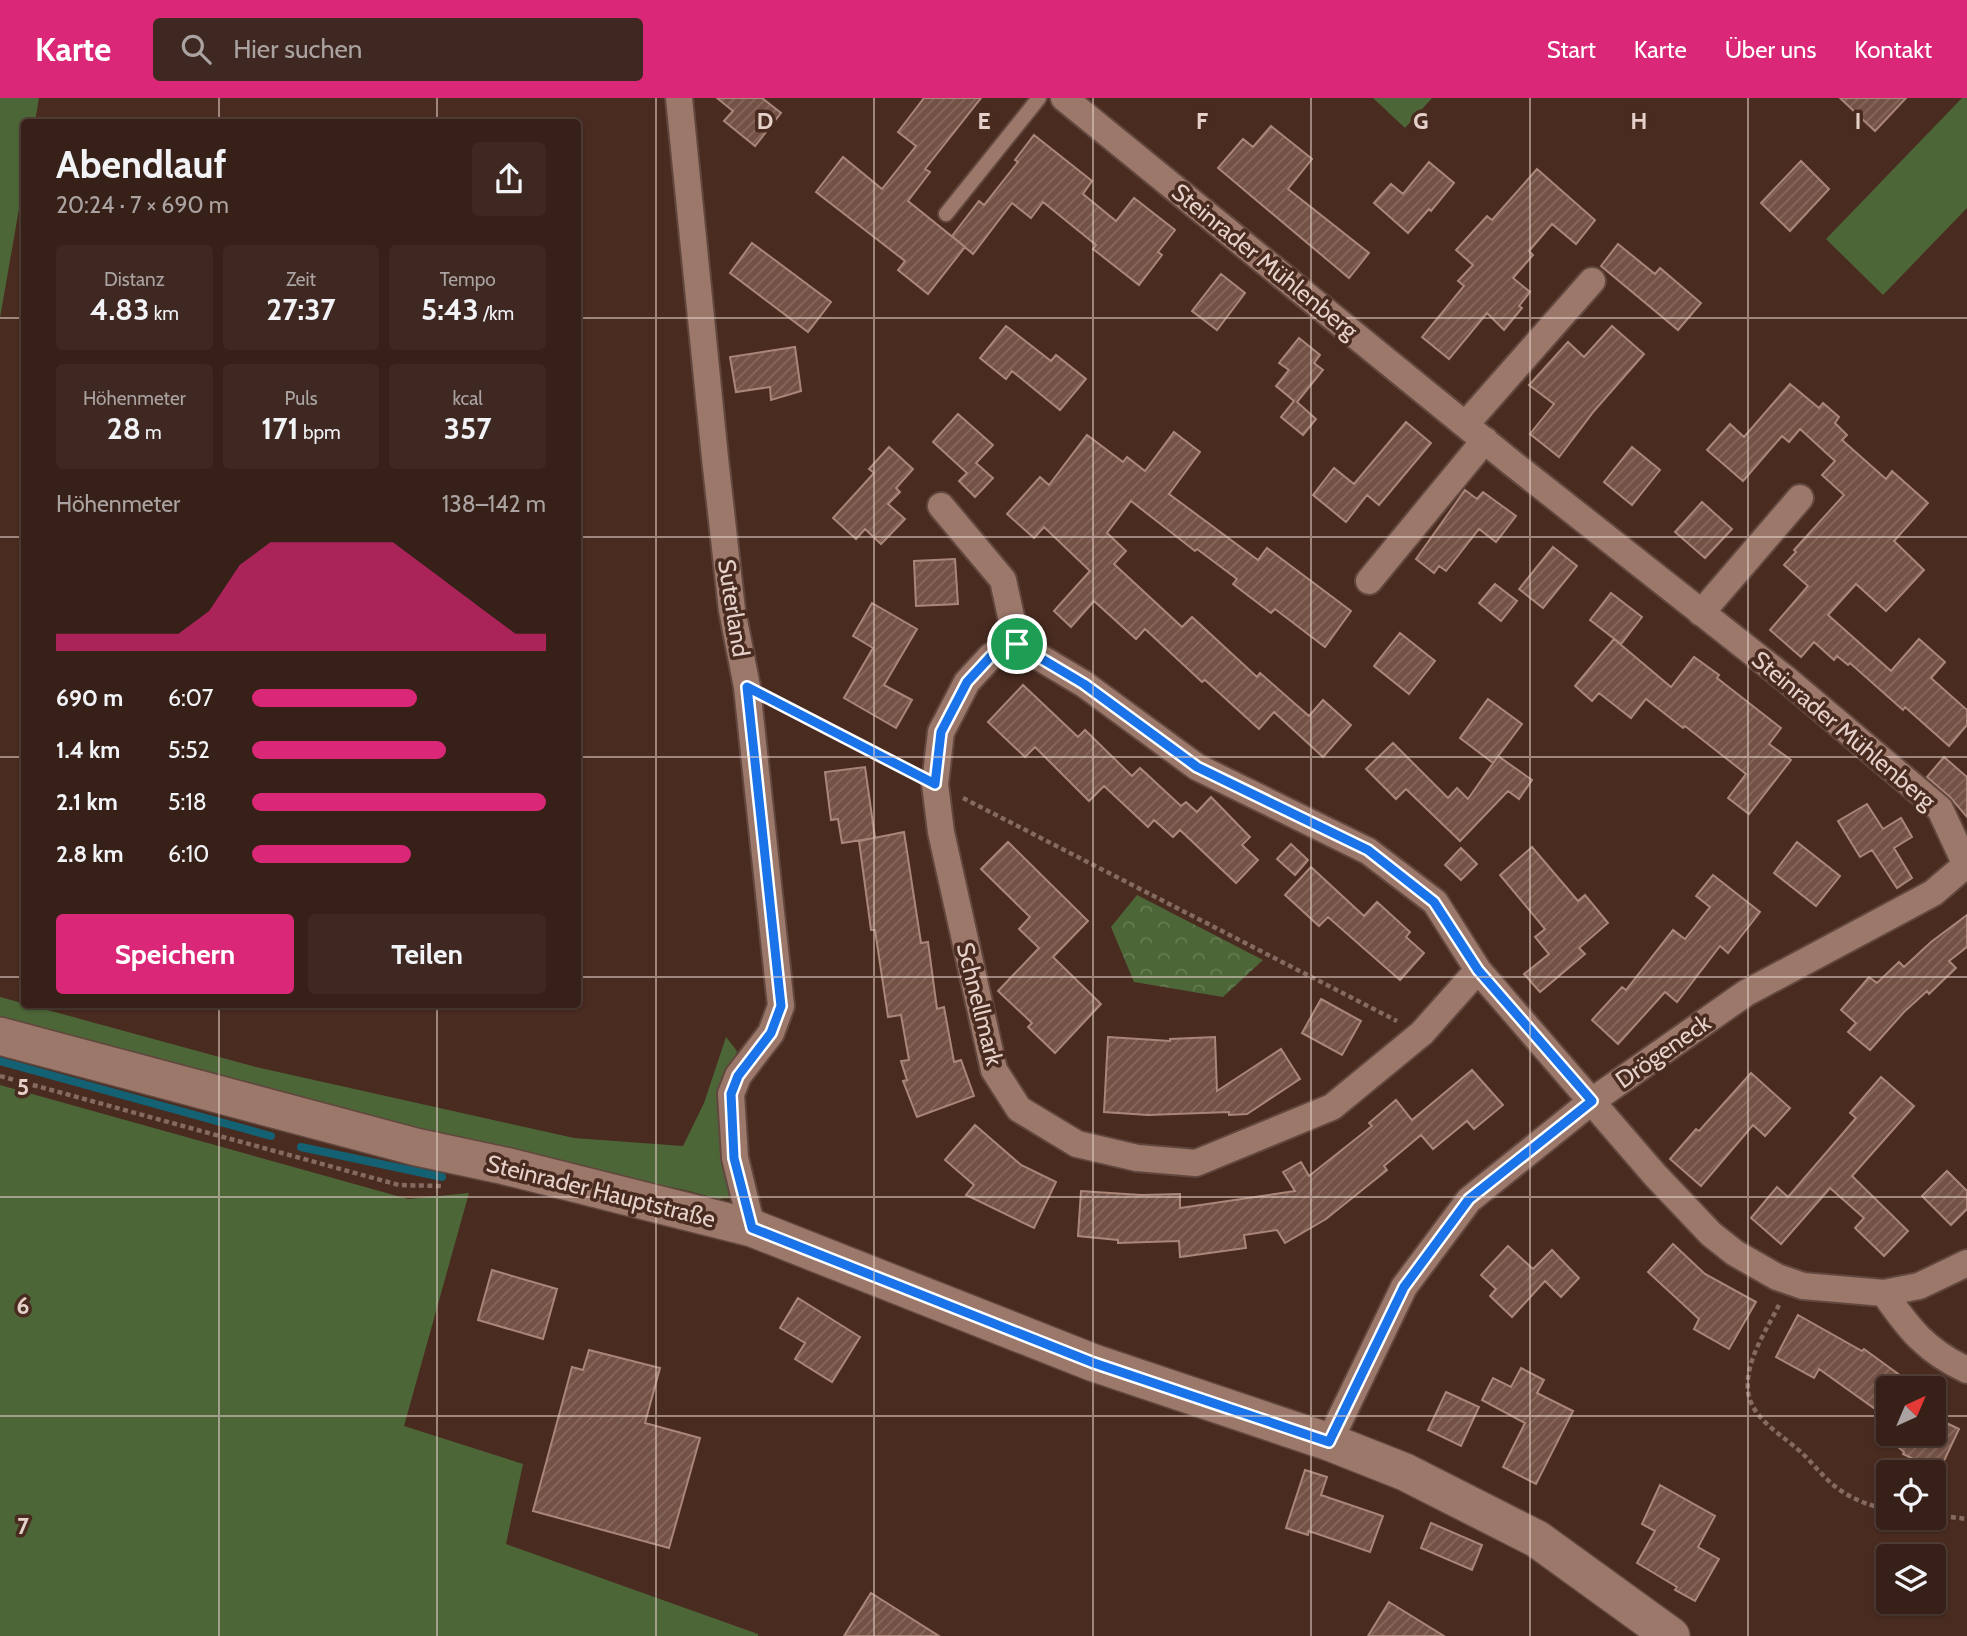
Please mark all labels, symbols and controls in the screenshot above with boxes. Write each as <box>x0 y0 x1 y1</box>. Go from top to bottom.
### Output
search box <box>153 18 643 81</box>
text: Karte <box>35 29 111 69</box>
icon: search <box>177 30 215 68</box>
text: Hier suchen <box>233 33 362 65</box>
text: Start <box>1547 35 1596 64</box>
text: Karte <box>1634 35 1687 64</box>
text: Über uns <box>1725 35 1816 64</box>
text: Kontakt <box>1854 35 1932 64</box>
text: D <box>757 107 773 135</box>
text: E <box>977 107 991 135</box>
text: F <box>1196 107 1208 135</box>
text: G <box>1413 107 1429 135</box>
text: H <box>1631 107 1647 135</box>
text: I <box>1855 107 1861 135</box>
text: Abendlauf <box>56 141 226 188</box>
button: share <box>472 142 546 216</box>
street label: Steinrader Mühlenberg <box>1166 177 1365 346</box>
text: 20:24 · 7 × 690 m <box>56 191 229 219</box>
text: Distanz <box>104 268 165 291</box>
text: Zeit <box>286 268 316 291</box>
text: Tempo <box>440 268 496 291</box>
text: 4.83 <box>90 291 149 328</box>
text: 27:37 <box>266 291 336 328</box>
text: 5:43 <box>421 291 479 328</box>
text: km <box>149 302 179 325</box>
text: /km <box>479 302 514 325</box>
text: Höhenmeter <box>83 387 186 410</box>
text: Puls <box>284 387 318 410</box>
text: kcal <box>453 387 483 410</box>
text: 28 <box>107 410 141 447</box>
text: 171 <box>261 410 299 447</box>
text: 357 <box>444 410 491 447</box>
text: m <box>141 421 162 444</box>
text: bpm <box>299 421 341 444</box>
text: Höhenmeter <box>56 490 180 518</box>
text: 138–142 m <box>442 490 546 518</box>
street label: Suterland <box>712 557 756 659</box>
pin <box>987 614 1047 674</box>
icon: arrive <box>998 625 1036 663</box>
street label: Steinrader Mühlenberg <box>1746 645 1943 816</box>
text: 690 m <box>56 684 123 712</box>
text: 6:07 <box>168 684 213 712</box>
text: 1.4 km <box>56 736 120 764</box>
text: 5:52 <box>168 736 210 764</box>
text: 2.1 km <box>56 788 118 816</box>
text: 5:18 <box>168 788 207 816</box>
text: 2.8 km <box>56 840 123 868</box>
text: 6:10 <box>168 840 209 868</box>
button: Speichern <box>56 914 294 994</box>
button: Teilen <box>308 914 546 994</box>
street label: Schnellmark <box>951 939 1009 1069</box>
street label: Drögeneck <box>1610 1008 1716 1094</box>
text: 5 <box>17 1073 29 1101</box>
street label: Steinrader Hauptstraße <box>483 1148 719 1234</box>
text: 6 <box>17 1292 29 1320</box>
north arrow <box>1876 1376 1946 1446</box>
map controls <box>1876 1376 1946 1614</box>
button: locate <box>1876 1460 1946 1530</box>
text: 7 <box>17 1512 29 1540</box>
button: layers <box>1876 1544 1946 1614</box>

